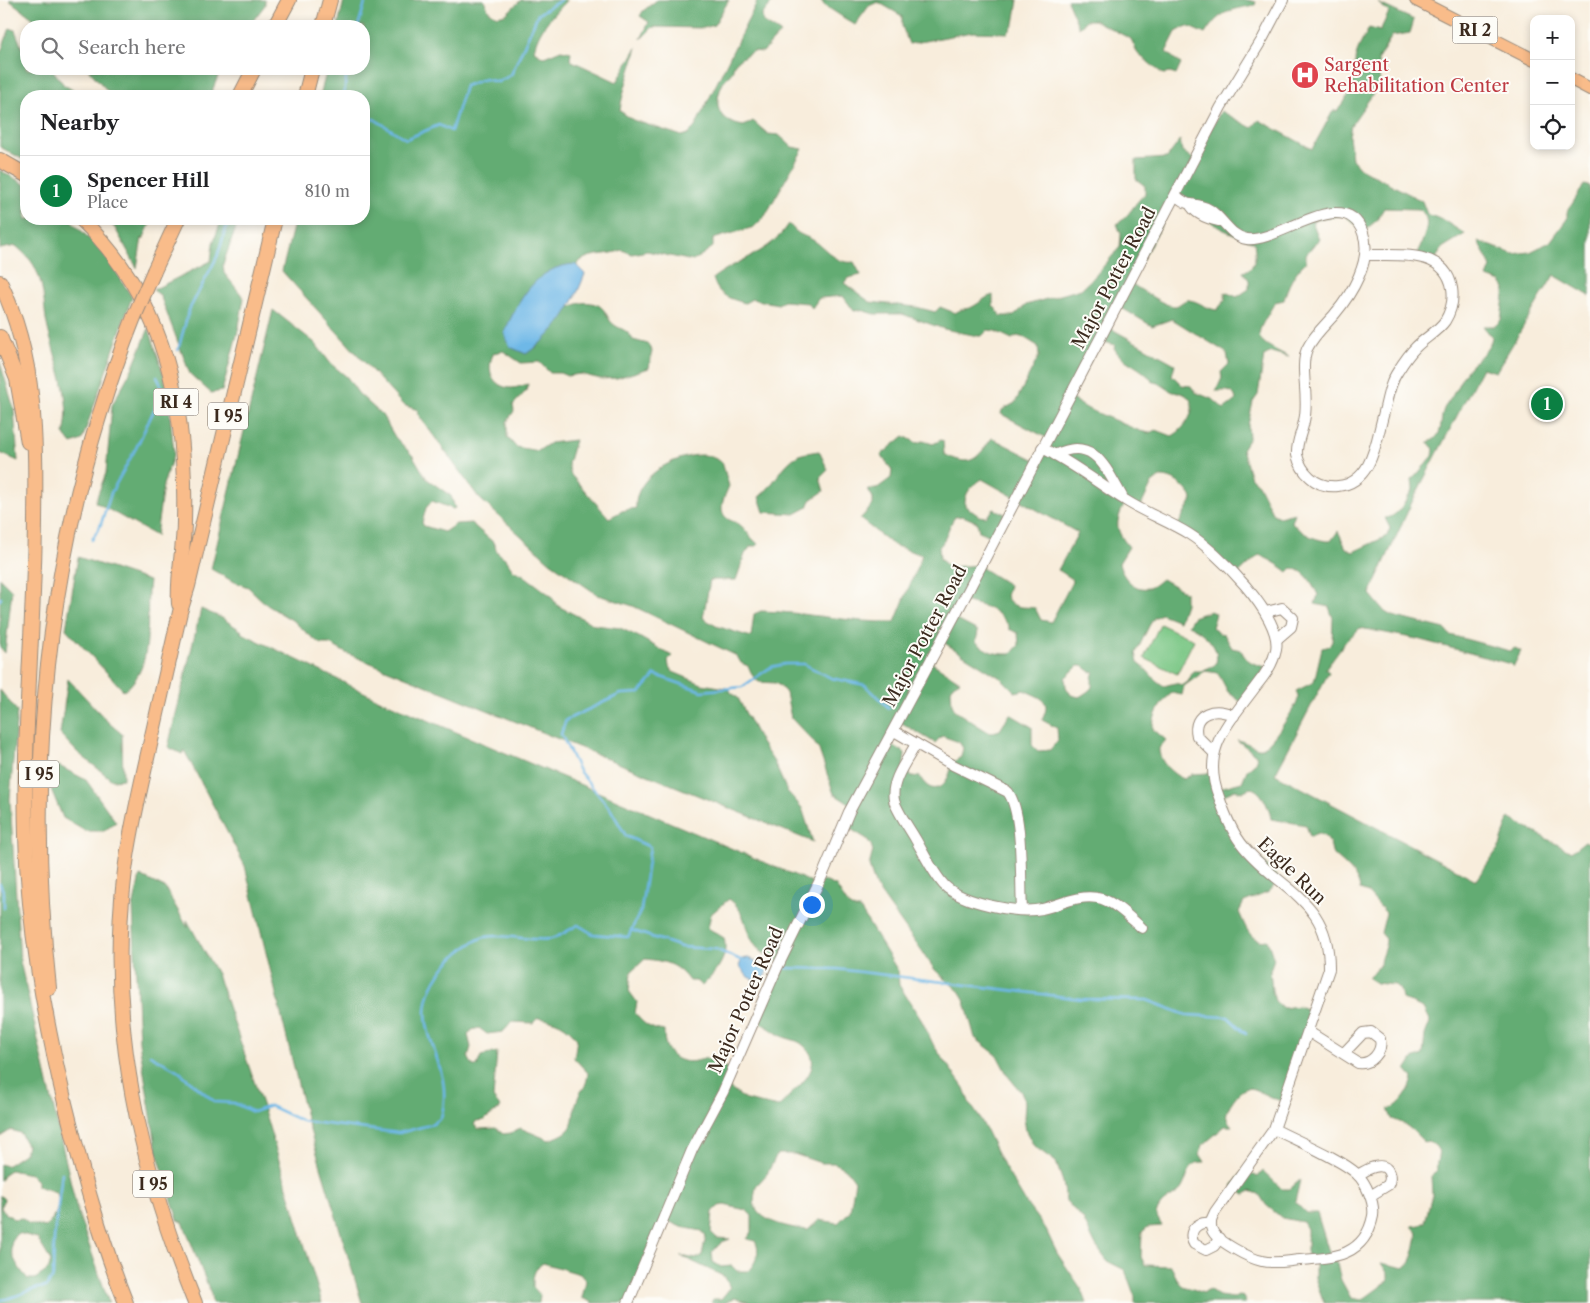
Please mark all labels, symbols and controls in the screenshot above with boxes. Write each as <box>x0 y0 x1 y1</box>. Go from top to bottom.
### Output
map controls <box>1530 15 1575 150</box>
button: + <box>1530 15 1575 60</box>
road number: RI 2 <box>1452 16 1498 44</box>
search box <box>20 20 370 75</box>
icon: search <box>38 34 66 62</box>
text: Search here <box>78 36 186 59</box>
place label: Sargent Rehabilitation Center <box>1324 54 1510 97</box>
hospital icon: Sargent Rehabilitation Center <box>1290 60 1320 90</box>
button: − <box>1530 60 1575 105</box>
button: locate <box>1530 105 1575 150</box>
text: Nearby <box>40 110 119 135</box>
text: Spencer Hill <box>87 169 209 192</box>
text: 1 <box>52 181 60 201</box>
text: 810 m <box>304 181 350 201</box>
text: Place <box>87 192 128 212</box>
street label: Major Potter Road <box>1067 203 1161 353</box>
pin: 1 <box>1531 385 1563 423</box>
road number: RI 4 <box>154 388 198 416</box>
road number: I 95 <box>208 402 248 430</box>
street label: Major Potter Road <box>878 561 972 711</box>
road number: I 95 <box>19 761 59 788</box>
street label: Eagle Run <box>1253 833 1331 909</box>
your location <box>799 892 825 918</box>
street label: Major Potter Road <box>704 924 788 1076</box>
road number: I 95 <box>133 1170 173 1198</box>

